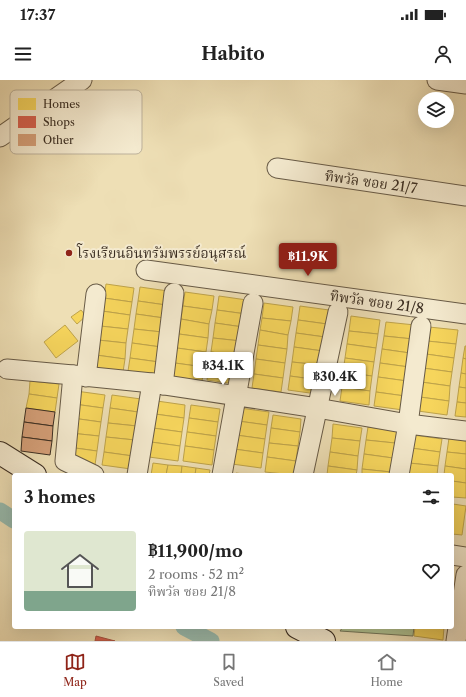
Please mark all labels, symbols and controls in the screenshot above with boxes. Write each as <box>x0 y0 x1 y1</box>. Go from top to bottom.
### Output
text: 17:37 <box>20 5 55 24</box>
icon: menu <box>12 43 34 65</box>
text: Habito <box>201 43 265 65</box>
icon: person <box>432 43 454 65</box>
legend <box>10 90 142 154</box>
map controls <box>418 92 454 128</box>
button: layers <box>418 92 454 128</box>
text: Homes <box>43 97 80 111</box>
text: Shops <box>43 115 75 129</box>
text: Other <box>43 133 74 147</box>
street label: ทิพวัล ซอย 21/7 <box>324 167 418 197</box>
place label: โรงเรียนอินทรัมพรรย์อนุสรณ์ <box>76 243 246 262</box>
pin: ฿11.9K <box>275 243 341 277</box>
marker: โรงเรียนอินทรัมพรรย์อนุสรณ์ <box>64 248 74 258</box>
text: ฿11.9K <box>288 248 328 264</box>
street label: ทิพวัล ซอย 21/8 <box>329 287 425 317</box>
pin: ฿34.1K <box>190 352 256 386</box>
text: ฿34.1K <box>202 357 244 373</box>
pin: ฿30.4K <box>302 363 368 397</box>
text: ฿30.4K <box>313 368 357 384</box>
icon: filters <box>420 486 442 508</box>
text: 3 homes <box>24 487 95 507</box>
text: ฿11,900/mo <box>148 541 243 561</box>
icon: home <box>56 547 104 595</box>
icon: heart <box>420 560 442 582</box>
text: 2 rooms · 52 m² <box>148 566 244 582</box>
text: ทิพวัล ซอย 21/8 <box>148 583 236 599</box>
tab: Map <box>63 651 87 689</box>
tab: Saved <box>213 651 244 689</box>
tab: Home <box>370 651 403 689</box>

